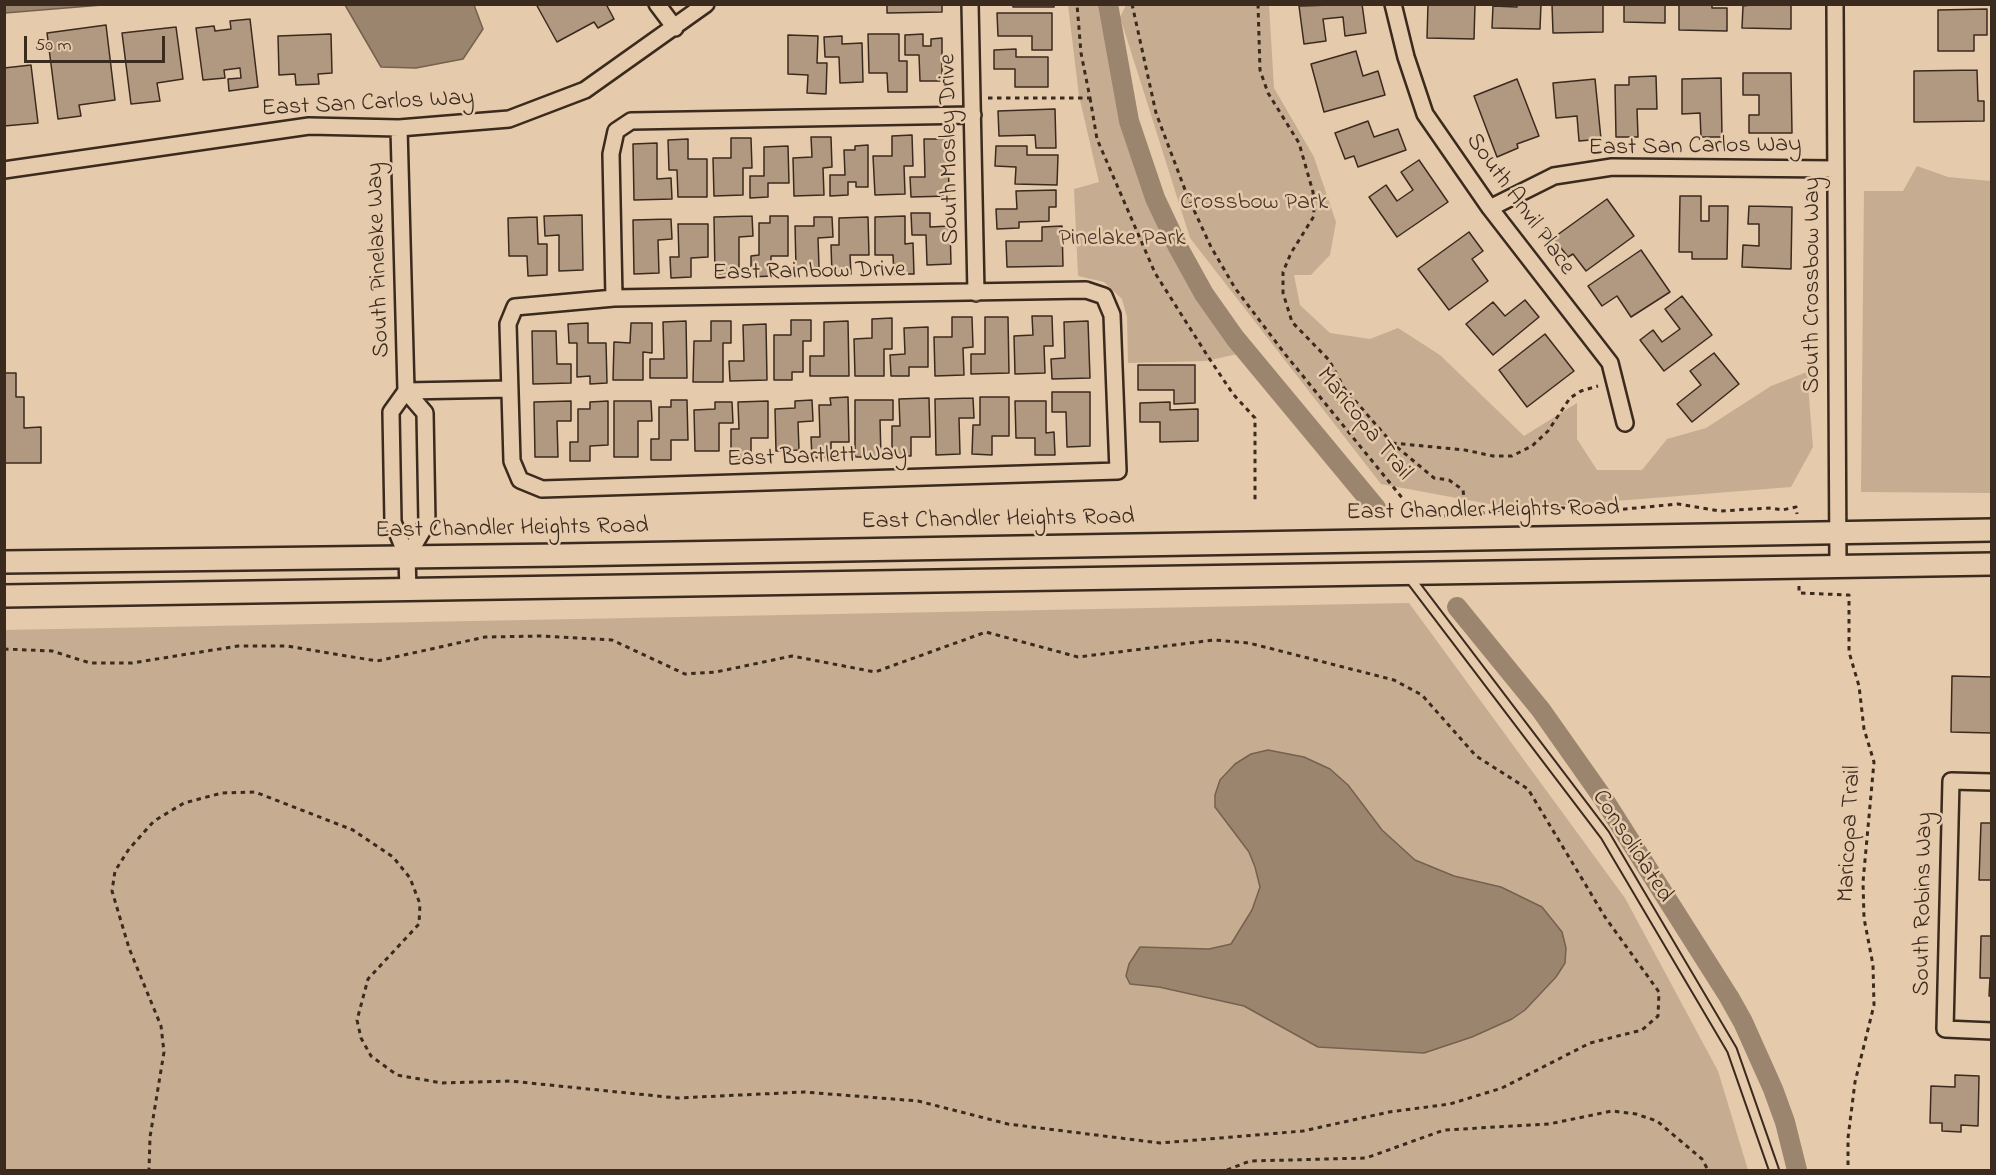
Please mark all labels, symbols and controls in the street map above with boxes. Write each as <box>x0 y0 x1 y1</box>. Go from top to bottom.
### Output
scale bar <box>27 24 168 62</box>
text: 50 m <box>35 33 72 59</box>
street label: South Mosley Drive <box>935 54 967 244</box>
street label: East San Carlos Way <box>261 85 475 125</box>
street label: South Anvil Place <box>1458 129 1580 281</box>
street label: East San Carlos Way <box>1588 132 1802 164</box>
street label: South Pinelake Way <box>362 162 398 358</box>
street label: South Crossbow Way <box>1800 177 1828 393</box>
park label: Crossbow Park <box>1180 190 1328 218</box>
park label: Pinelake Park <box>1059 226 1185 254</box>
street label: East Rainbow Drive <box>712 257 906 289</box>
street label: Maricopa Trail <box>1309 363 1417 487</box>
street label: East Bartlett Way <box>726 440 908 476</box>
street label: East Chandler Heights Road <box>1346 495 1620 529</box>
street label: East Chandler Heights Road <box>861 504 1135 538</box>
street label: East Chandler Heights Road <box>375 513 649 547</box>
street label: Maricopa Trail <box>1833 765 1869 903</box>
street label: Consolidated <box>1584 785 1678 909</box>
street label: South Robins Way <box>1909 812 1941 996</box>

